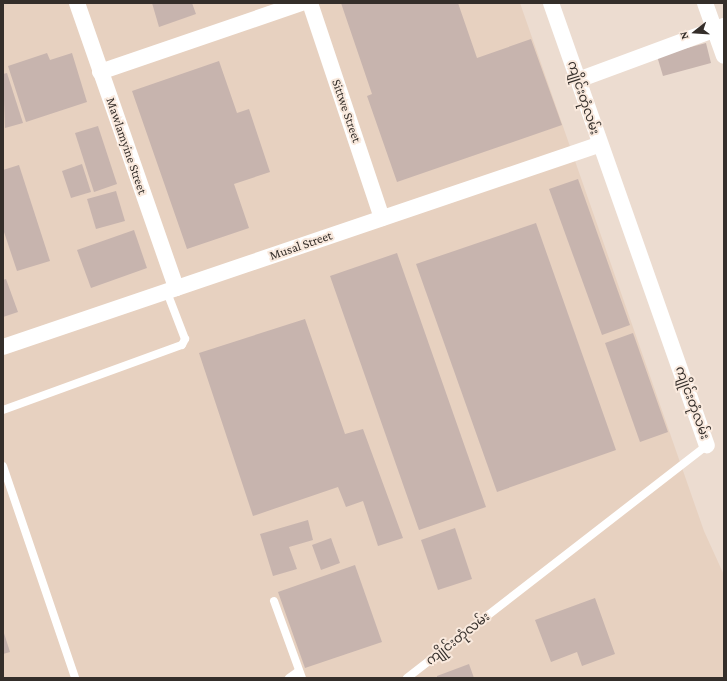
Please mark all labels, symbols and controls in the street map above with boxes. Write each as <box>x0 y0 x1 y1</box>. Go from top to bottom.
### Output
north arrow <box>675 12 715 52</box>
text: N <box>677 30 690 41</box>
street label: ကျိုင်းတုံလမ်း <box>564 59 602 137</box>
street label: Sittwe Street <box>328 77 364 145</box>
street label: Mawlamyine Street <box>102 96 150 196</box>
street label: Musal Street <box>268 228 334 264</box>
street label: ကျိုင်းတုံလမ်း <box>672 364 712 442</box>
street label: ကျိုင်းတုံလမ်း <box>423 609 493 669</box>

